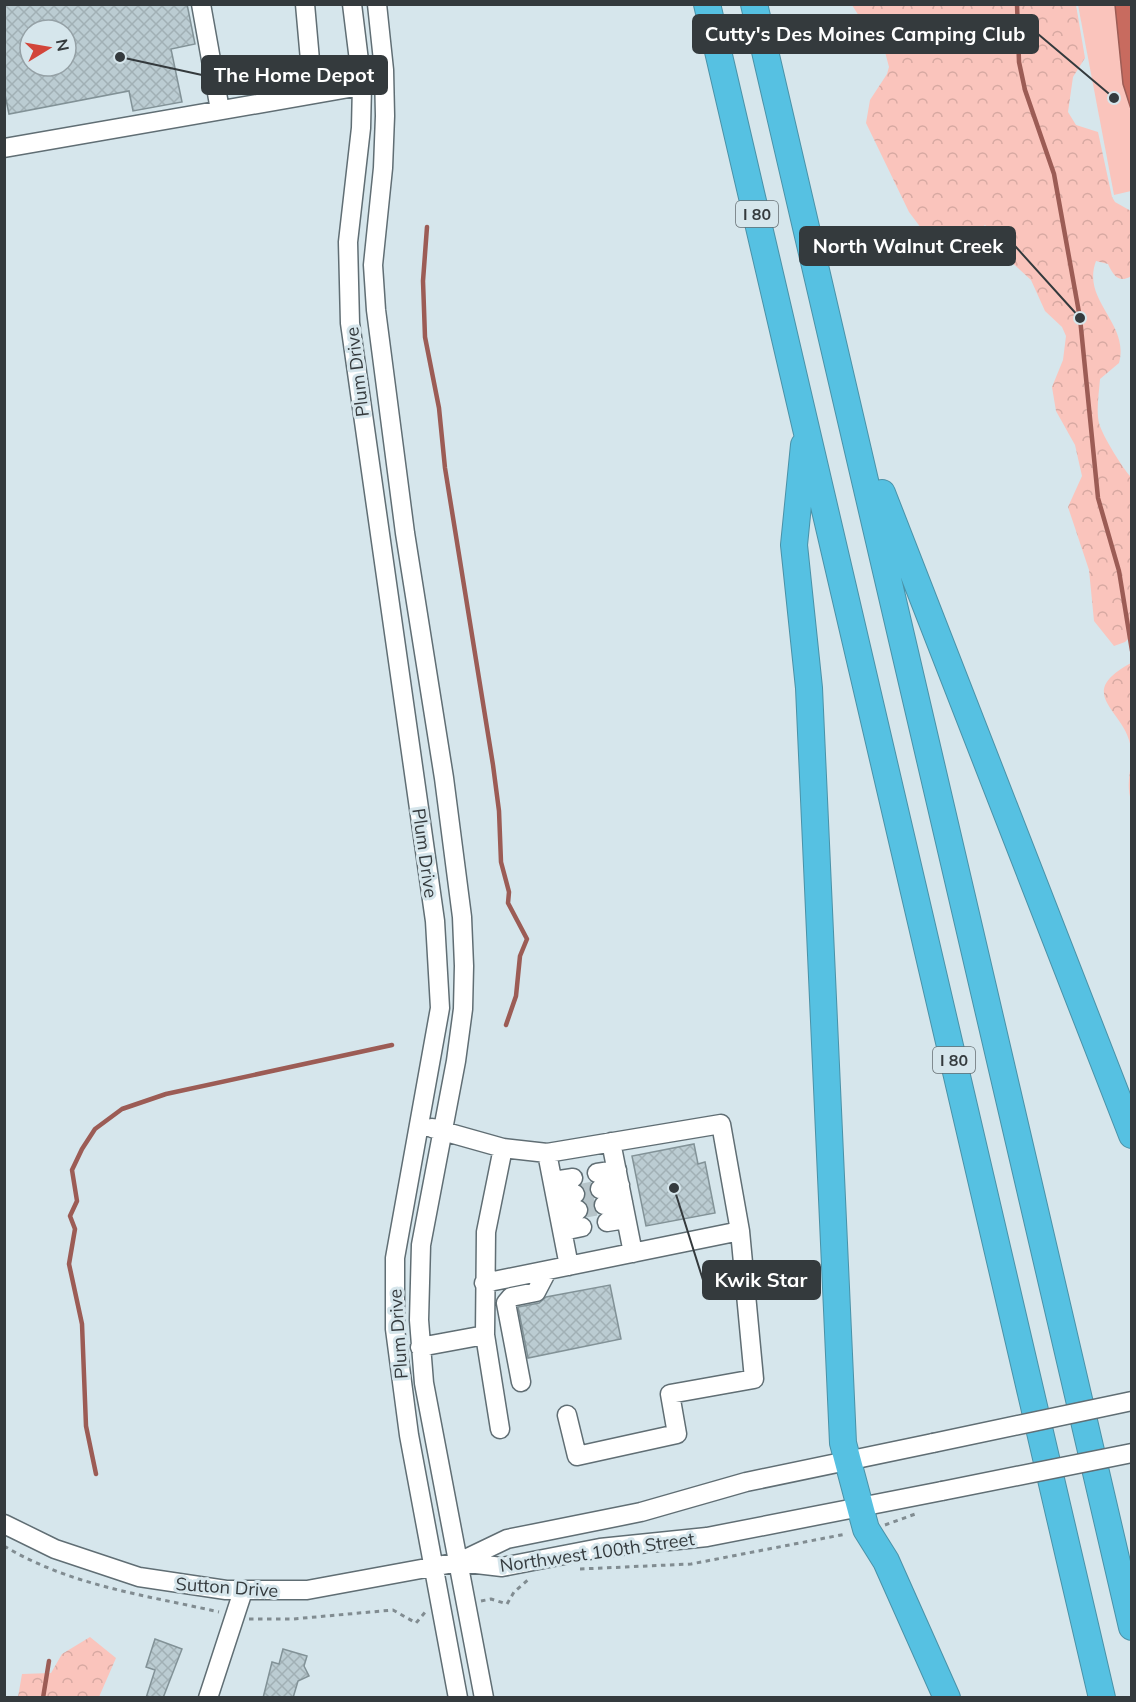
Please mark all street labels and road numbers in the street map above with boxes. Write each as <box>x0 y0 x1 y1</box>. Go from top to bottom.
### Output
road number: I 80 <box>736 201 778 227</box>
street label: Plum Drive <box>340 326 374 418</box>
street label: Plum Drive <box>407 807 443 899</box>
road number: I 80 <box>933 1047 975 1073</box>
street label: Plum Drive <box>383 1288 413 1380</box>
street label: Northwest 100th Street <box>498 1527 696 1577</box>
street label: Sutton Drive <box>175 1572 279 1602</box>

